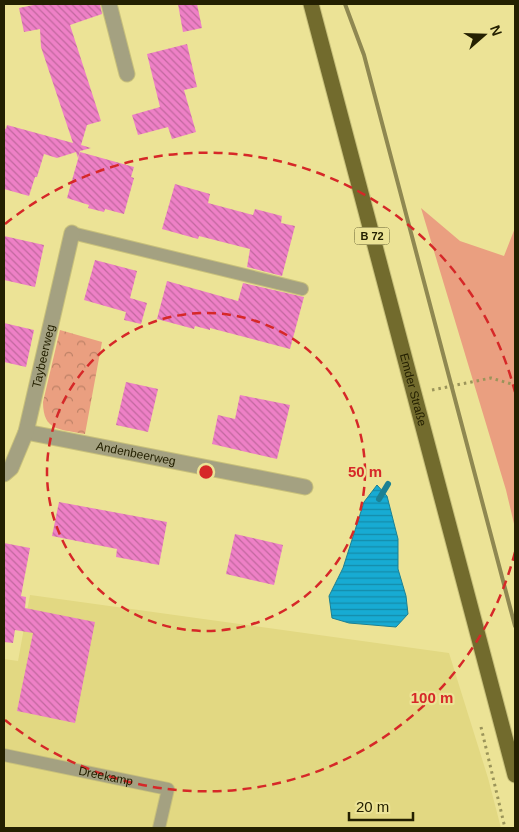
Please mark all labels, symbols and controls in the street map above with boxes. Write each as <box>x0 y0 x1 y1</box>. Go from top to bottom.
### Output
north arrow <box>459 10 509 60</box>
text: N <box>487 23 505 38</box>
road number: B 72 <box>354 228 390 245</box>
street label: Taybeerweg <box>29 323 58 389</box>
street label: Emder Straße <box>397 352 429 428</box>
street label: Andenbeerweg <box>95 439 177 468</box>
centre of rings <box>197 463 215 481</box>
text: 50 m <box>348 463 382 480</box>
text: 100 m <box>411 689 453 706</box>
street label: Dreekamp <box>77 764 135 789</box>
scale bar <box>349 790 413 822</box>
text: 20 m <box>356 798 389 815</box>

